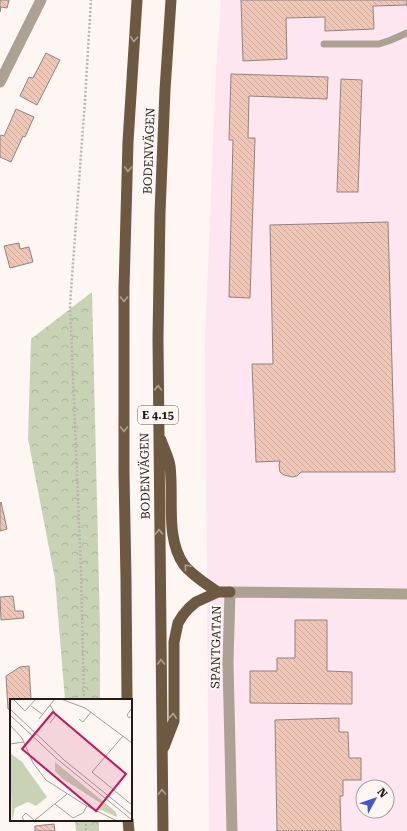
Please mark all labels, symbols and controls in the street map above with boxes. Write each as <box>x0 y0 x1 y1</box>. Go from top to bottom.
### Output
one-way arrow <box>130 36 139 42</box>
street label: BODENVÄGEN <box>140 107 158 194</box>
one-way arrow <box>124 166 132 172</box>
one-way arrow <box>120 296 128 302</box>
one-way arrow <box>154 385 162 391</box>
road number: E 4.15 <box>138 406 178 424</box>
one-way arrow <box>120 426 128 432</box>
street label: BODENVÄGEN <box>137 432 153 519</box>
one-way arrow <box>155 529 163 535</box>
one-way arrow <box>185 565 192 572</box>
street label: SPANTGATAN <box>208 605 224 689</box>
one-way arrow <box>157 659 165 665</box>
inset map <box>10 699 132 821</box>
one-way arrow <box>169 713 178 719</box>
north arrow <box>355 779 395 819</box>
text: N <box>375 785 390 801</box>
one-way arrow <box>158 789 166 795</box>

